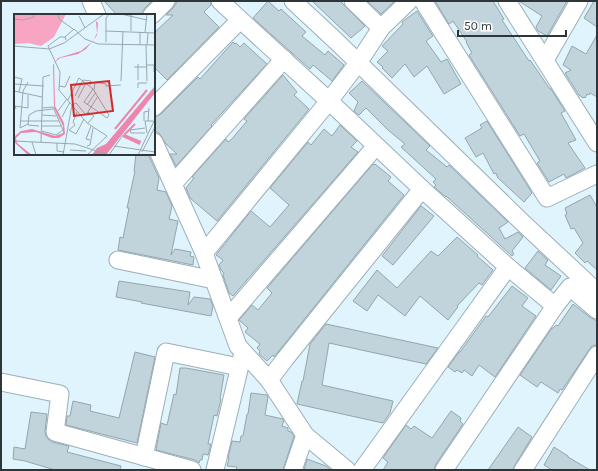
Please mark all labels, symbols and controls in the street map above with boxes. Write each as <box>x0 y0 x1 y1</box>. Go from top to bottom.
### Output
scale bar <box>458 12 566 38</box>
inset map <box>14 14 155 155</box>
text: 50 m <box>464 19 492 33</box>

